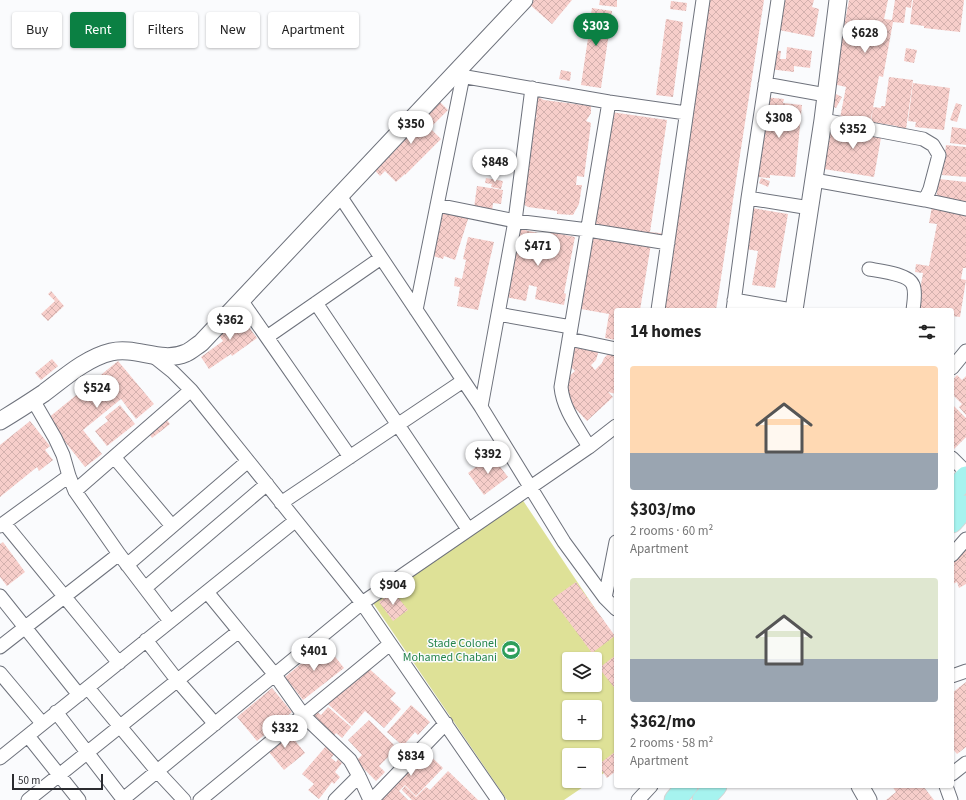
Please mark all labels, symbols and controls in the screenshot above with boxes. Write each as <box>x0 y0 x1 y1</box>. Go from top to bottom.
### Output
chip: Buy <box>12 12 62 48</box>
chip: Rent <box>70 12 126 48</box>
chip: Filters <box>134 12 198 48</box>
chip: New <box>206 12 260 48</box>
chip: Apartment <box>268 12 359 48</box>
pin: $303 <box>572 13 620 47</box>
text: $303 <box>582 17 610 35</box>
pin: $628 <box>841 20 889 54</box>
text: $628 <box>851 24 879 42</box>
pin: $308 <box>755 105 803 139</box>
text: $308 <box>765 109 793 127</box>
pin: $350 <box>387 111 435 145</box>
text: $350 <box>397 115 425 133</box>
pin: $352 <box>829 116 877 150</box>
text: $352 <box>839 120 867 138</box>
pin: $848 <box>471 149 519 183</box>
text: $848 <box>481 153 509 171</box>
pin: $471 <box>514 233 562 267</box>
text: $471 <box>524 237 552 255</box>
pin: $362 <box>206 307 254 341</box>
text: $362 <box>216 311 244 329</box>
text: 14 homes <box>630 320 701 344</box>
icon: filters <box>916 321 938 343</box>
pin: $524 <box>73 375 121 409</box>
text: $524 <box>83 379 111 397</box>
icon: home <box>748 392 820 464</box>
pin: $392 <box>464 441 512 475</box>
text: $392 <box>474 445 502 463</box>
text: $303/mo <box>630 498 696 522</box>
text: 2 rooms · 60 m² <box>630 522 713 540</box>
text: Apartment <box>630 540 688 558</box>
pin: $904 <box>369 572 417 606</box>
text: $904 <box>379 576 407 594</box>
icon: home <box>748 604 820 676</box>
place label: Stade Colonel Mohamed Chabani <box>403 635 497 666</box>
pin: $401 <box>290 638 338 672</box>
sports icon: Stade Colonel Mohamed Chabani <box>500 639 522 661</box>
text: $401 <box>300 642 328 660</box>
map controls <box>562 652 602 788</box>
button: layers <box>562 652 602 692</box>
button: + <box>562 700 602 740</box>
text: $362/mo <box>630 710 696 734</box>
pin: $332 <box>261 715 309 749</box>
text: $332 <box>271 719 299 737</box>
text: 2 rooms · 58 m² <box>630 734 713 752</box>
pin: $834 <box>387 743 435 777</box>
text: $834 <box>397 747 425 765</box>
button: − <box>562 748 602 788</box>
text: Apartment <box>630 752 688 770</box>
scale bar <box>12 772 103 791</box>
text: 50 m <box>18 773 40 788</box>

